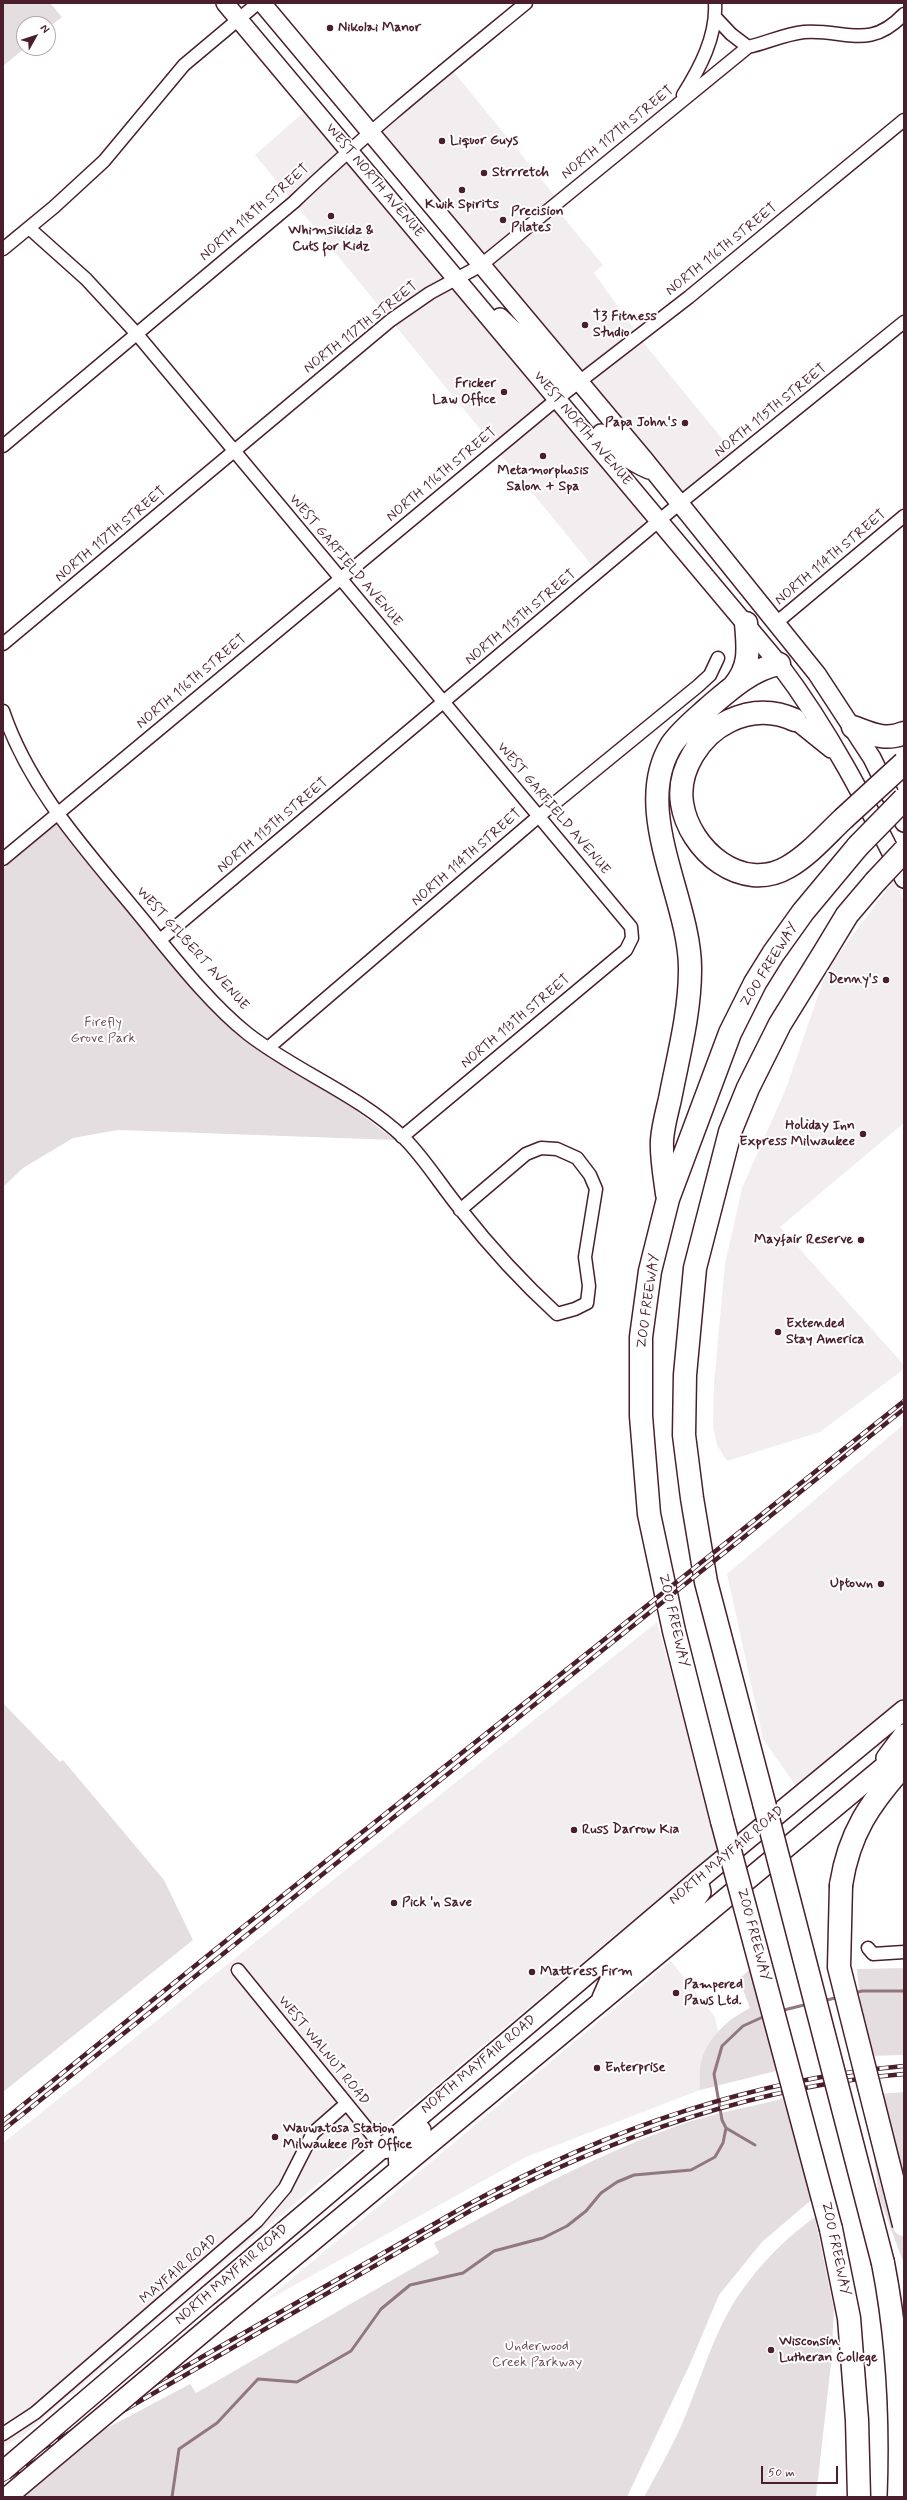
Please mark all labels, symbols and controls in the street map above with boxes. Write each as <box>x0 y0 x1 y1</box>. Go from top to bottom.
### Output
north arrow <box>16 16 56 56</box>
place label: Nikolai Manor <box>338 20 421 36</box>
text: N <box>37 22 52 36</box>
marker: Nikolai Manor <box>325 23 335 33</box>
street label: NORTH 117TH STREET <box>558 83 678 183</box>
street label: WEST NORTH AVENUE <box>321 121 427 241</box>
place label: Liquor Guys <box>450 133 518 149</box>
marker: Liquor Guys <box>437 136 447 146</box>
street label: NORTH 118TH STREET <box>197 161 313 265</box>
place label: Strrretch <box>492 165 549 181</box>
marker: Strrretch <box>479 168 489 178</box>
marker: Kwik Spirits <box>457 185 467 195</box>
place label: Kwik Spirits <box>425 197 499 213</box>
street label: NORTH 116TH STREET <box>663 200 781 300</box>
place label: Precision Pilates <box>511 204 564 236</box>
marker: Whimsikidz & Cuts for Kidz <box>326 211 336 221</box>
marker: Precision Pilates <box>498 215 508 225</box>
place label: Whimsikidz & Cuts for Kidz <box>288 223 374 256</box>
street label: NORTH 117TH STREET <box>301 278 421 378</box>
place label: T3 Fitness Studio <box>593 309 657 342</box>
marker: T3 Fitness Studio <box>580 320 590 330</box>
street label: NORTH 115TH STREET <box>711 361 831 461</box>
street label: WEST NORTH AVENUE <box>529 369 635 489</box>
place label: Fricker Law Office <box>432 376 496 408</box>
marker: Fricker Law Office <box>499 387 509 397</box>
place label: Papa John's <box>605 415 677 431</box>
marker: Papa John's <box>680 418 690 428</box>
street label: NORTH 116TH STREET <box>384 424 500 526</box>
marker: Metamorphosis Salon + Spa <box>538 451 548 461</box>
place label: Metamorphosis Salon + Spa <box>497 463 589 496</box>
street label: NORTH 117TH STREET <box>52 484 170 586</box>
street label: WEST GARFIELD AVENUE <box>285 491 405 631</box>
street label: NORTH 114TH STREET <box>772 507 890 609</box>
street label: NORTH 115TH STREET <box>462 567 580 669</box>
street label: NORTH 116TH STREET <box>134 631 250 733</box>
street label: WEST GARFIELD AVENUE <box>493 739 613 879</box>
street label: NORTH 115TH STREET <box>214 775 332 877</box>
street label: NORTH 114TH STREET <box>409 806 525 910</box>
street label: WEST GILBERT AVENUE <box>132 884 252 1014</box>
street label: ZOO FREEWAY <box>737 920 803 1010</box>
street label: NORTH 113TH STREET <box>458 971 574 1073</box>
place label: Denny's <box>828 972 878 988</box>
marker: Denny's <box>881 975 891 985</box>
park label: Firefly Grove Park <box>70 1015 136 1048</box>
place label: Holiday Inn Express Milwaukee <box>739 1118 855 1150</box>
marker: Holiday Inn Express Milwaukee <box>858 1129 868 1139</box>
place label: Mayfair Reserve <box>754 1232 853 1248</box>
marker: Mayfair Reserve <box>856 1235 866 1245</box>
street label: ZOO FREEWAY <box>634 1252 664 1350</box>
place label: Extended Stay America <box>786 1316 864 1348</box>
marker: Extended Stay America <box>773 1327 783 1337</box>
street label: ZOO FREEWAY <box>654 1572 692 1670</box>
place label: Uptown <box>830 1576 873 1592</box>
marker: Uptown <box>876 1579 886 1589</box>
street label: NORTH MAYFAIR ROAD <box>666 1803 788 1909</box>
place label: Russ Darrow Kia <box>582 1822 679 1838</box>
marker: Russ Darrow Kia <box>569 1825 579 1835</box>
street label: ZOO FREEWAY <box>732 1887 774 1983</box>
place label: Pick 'n Save <box>402 1895 472 1911</box>
marker: Pick 'n Save <box>389 1898 399 1908</box>
place label: Mattress Firm <box>540 1964 633 1980</box>
marker: Mattress Firm <box>527 1967 537 1977</box>
place label: Pampered Paws Ltd. <box>684 1977 743 2010</box>
marker: Pampered Paws Ltd. <box>671 1988 681 1998</box>
street label: WEST WALNUT ROAD <box>274 1993 372 2109</box>
street label: NORTH MAYFAIR ROAD <box>418 2012 540 2118</box>
place label: Enterprise <box>605 2060 665 2076</box>
marker: Enterprise <box>592 2063 602 2073</box>
place label: Wauwatosa Station Milwaukee Post Office <box>283 2121 412 2154</box>
marker: Wauwatosa Station Milwaukee Post Office <box>270 2132 280 2142</box>
street label: ZOO FREEWAY <box>817 2200 853 2298</box>
street label: NORTH MAYFAIR ROAD <box>172 2221 292 2329</box>
street label: MAYFAIR ROAD <box>137 2232 221 2308</box>
place label: Wisconsin Lutheran College <box>779 2334 878 2366</box>
park label: Underwood Creek Parkway <box>492 2339 582 2372</box>
marker: Wisconsin Lutheran College <box>766 2345 776 2355</box>
scale bar <box>763 2458 840 2484</box>
text: 50 m <box>768 2465 795 2481</box>

